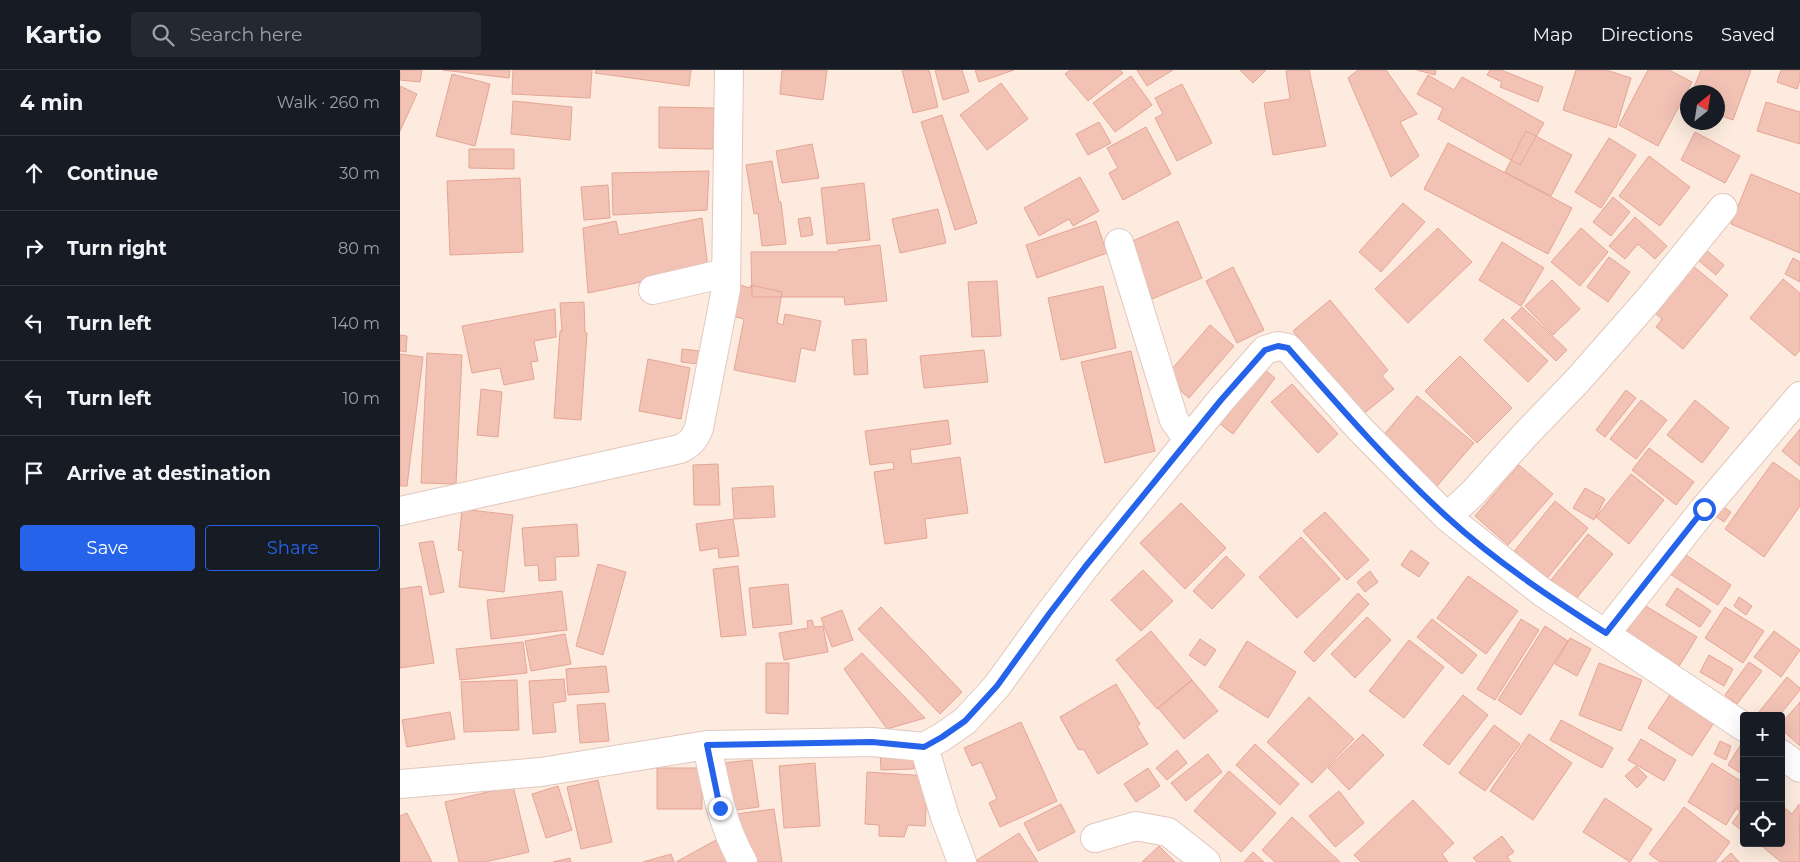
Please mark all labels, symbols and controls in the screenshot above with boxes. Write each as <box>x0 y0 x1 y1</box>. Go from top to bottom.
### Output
search box <box>131 12 481 57</box>
text: Kartio <box>25 20 101 49</box>
icon: search <box>149 21 177 49</box>
text: Search here <box>189 23 302 46</box>
text: Map <box>1533 24 1573 46</box>
text: Directions <box>1601 24 1693 46</box>
text: Saved <box>1721 24 1775 46</box>
north arrow <box>1680 85 1725 130</box>
text: 4 min <box>20 90 83 115</box>
text: Walk · 260 m <box>277 93 380 112</box>
icon: ahead <box>20 159 48 187</box>
text: Continue <box>67 162 158 185</box>
text: 30 m <box>339 164 380 183</box>
icon: right <box>20 234 48 262</box>
text: Turn right <box>67 237 167 260</box>
text: 80 m <box>338 239 380 258</box>
icon: left <box>20 309 48 337</box>
text: Turn left <box>67 312 152 335</box>
text: 140 m <box>332 314 380 333</box>
icon: left <box>20 384 48 412</box>
text: Turn left <box>67 387 152 410</box>
text: 10 m <box>342 389 380 408</box>
icon: arrive <box>20 459 48 487</box>
text: Arrive at destination <box>67 462 271 485</box>
route start <box>1693 498 1716 521</box>
button: Save <box>20 525 195 571</box>
button: Share <box>205 525 380 571</box>
map controls <box>1740 712 1785 847</box>
button: + <box>1740 712 1785 757</box>
button: − <box>1740 757 1785 802</box>
route end <box>709 797 732 820</box>
button: locate <box>1740 802 1785 847</box>

